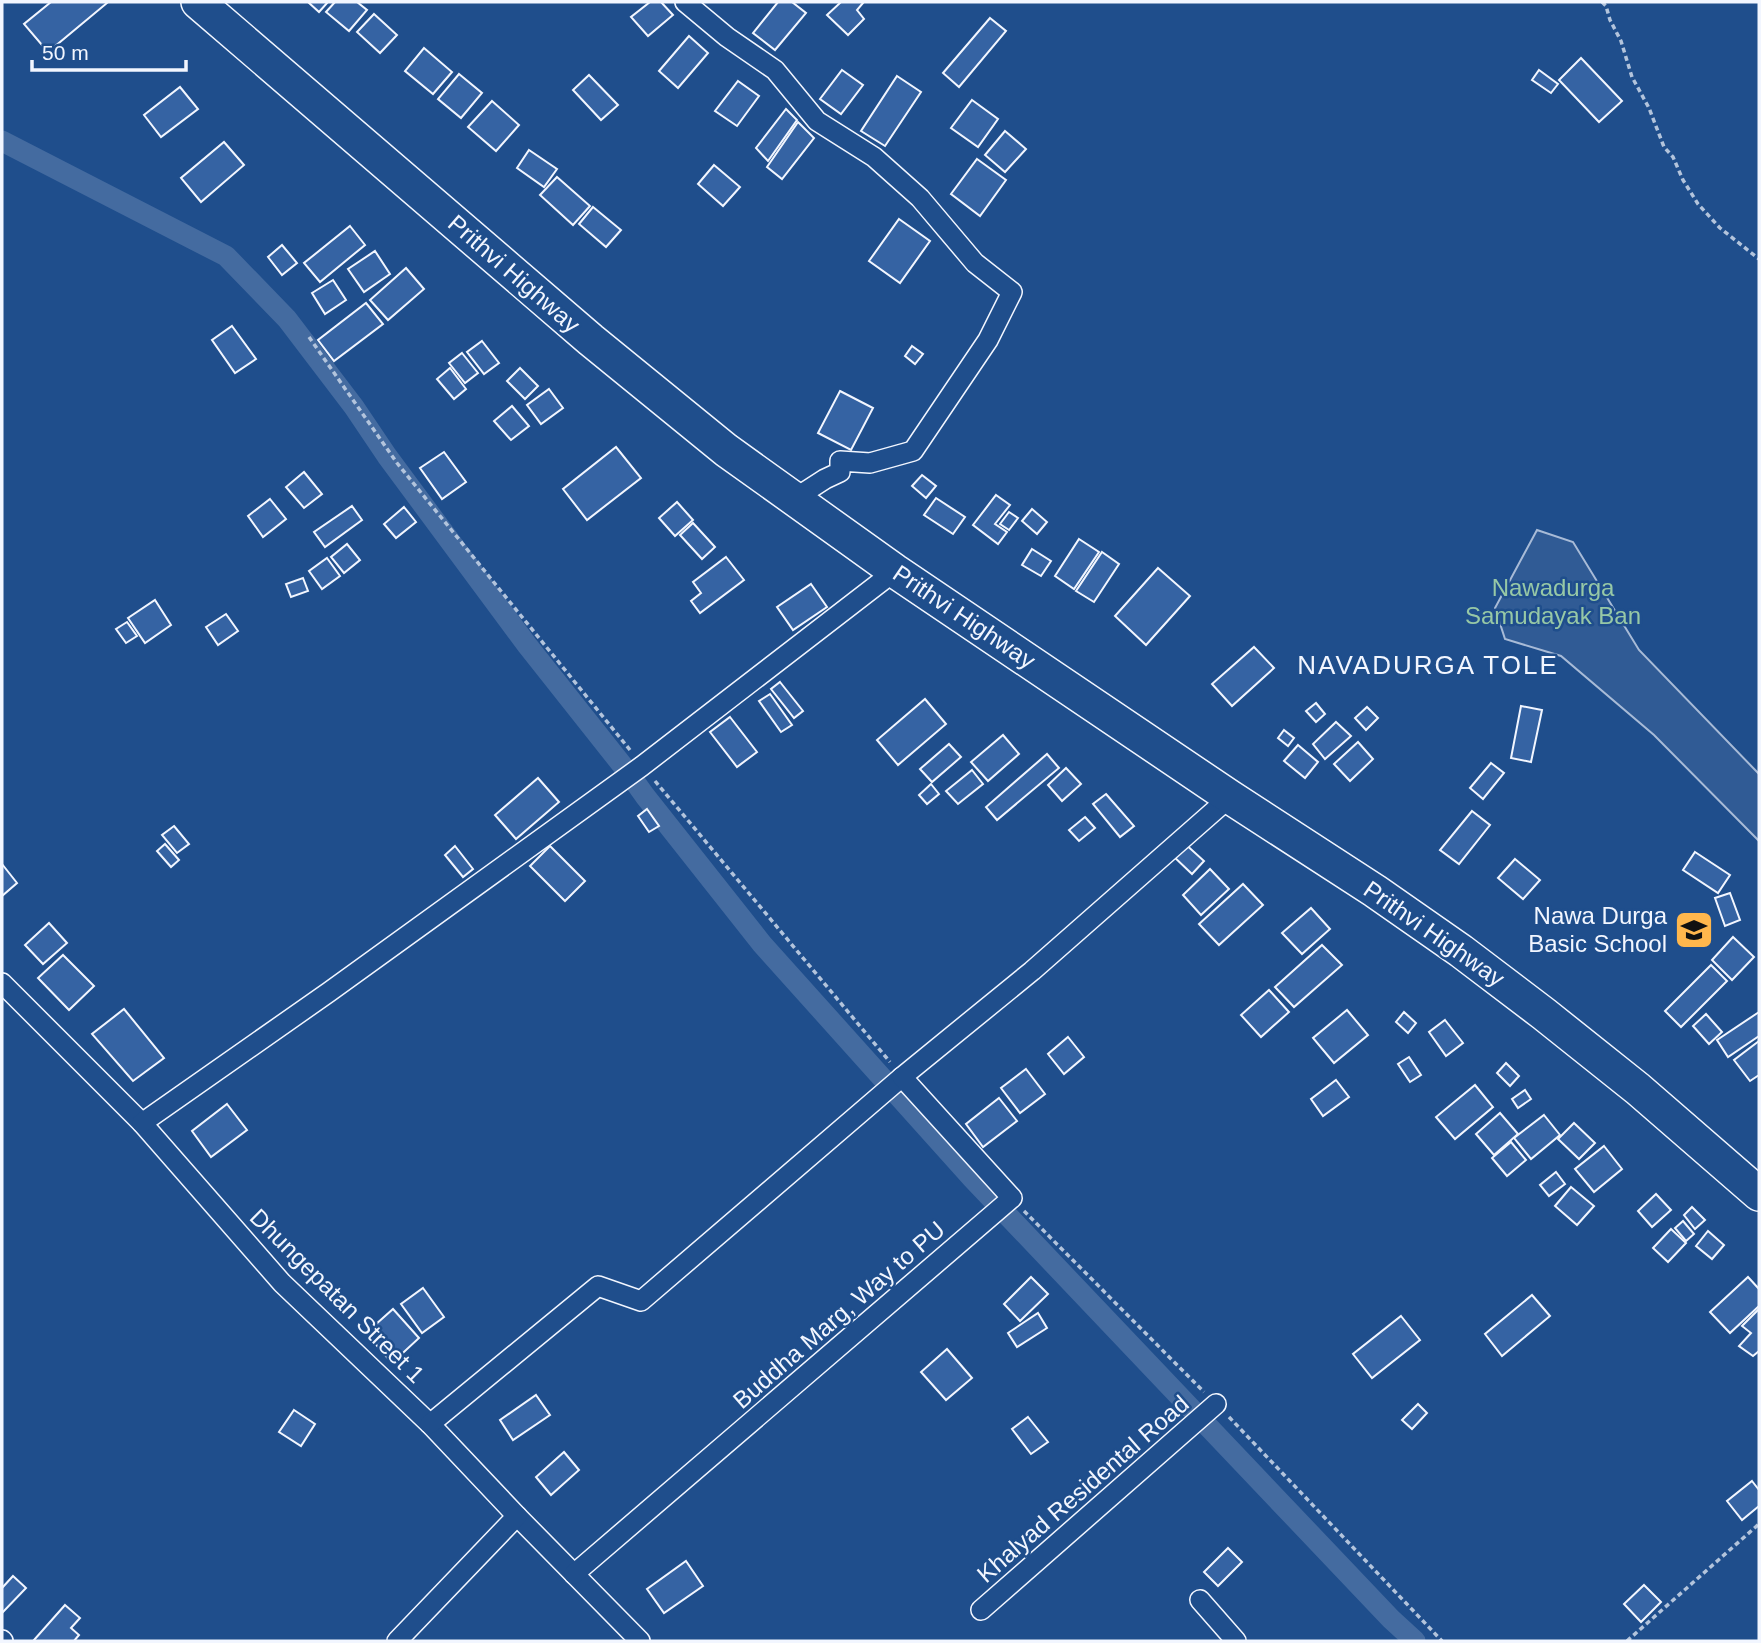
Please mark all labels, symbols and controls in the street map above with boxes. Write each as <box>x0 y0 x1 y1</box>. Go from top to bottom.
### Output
scale bar <box>32 28 186 72</box>
text: 50 m <box>42 41 89 64</box>
street label: Prithvi Highway <box>443 209 586 338</box>
street label: Prithvi Highway <box>888 559 1040 674</box>
park label: Nawadurga Samudayak Ban <box>1465 574 1641 629</box>
district label: NAVADURGA TOLE <box>1297 650 1559 680</box>
street label: Prithvi Highway <box>1359 875 1510 992</box>
place label: Nawa Durga Basic School <box>1528 902 1668 957</box>
school or university icon: Nawa Durga Basic School <box>1673 909 1715 951</box>
street label: Dhungepatan Street 1 <box>245 1203 430 1388</box>
street label: Buddha Marg, Way to PU <box>727 1215 950 1414</box>
street label: Khalyad Residental Road <box>972 1390 1194 1588</box>

